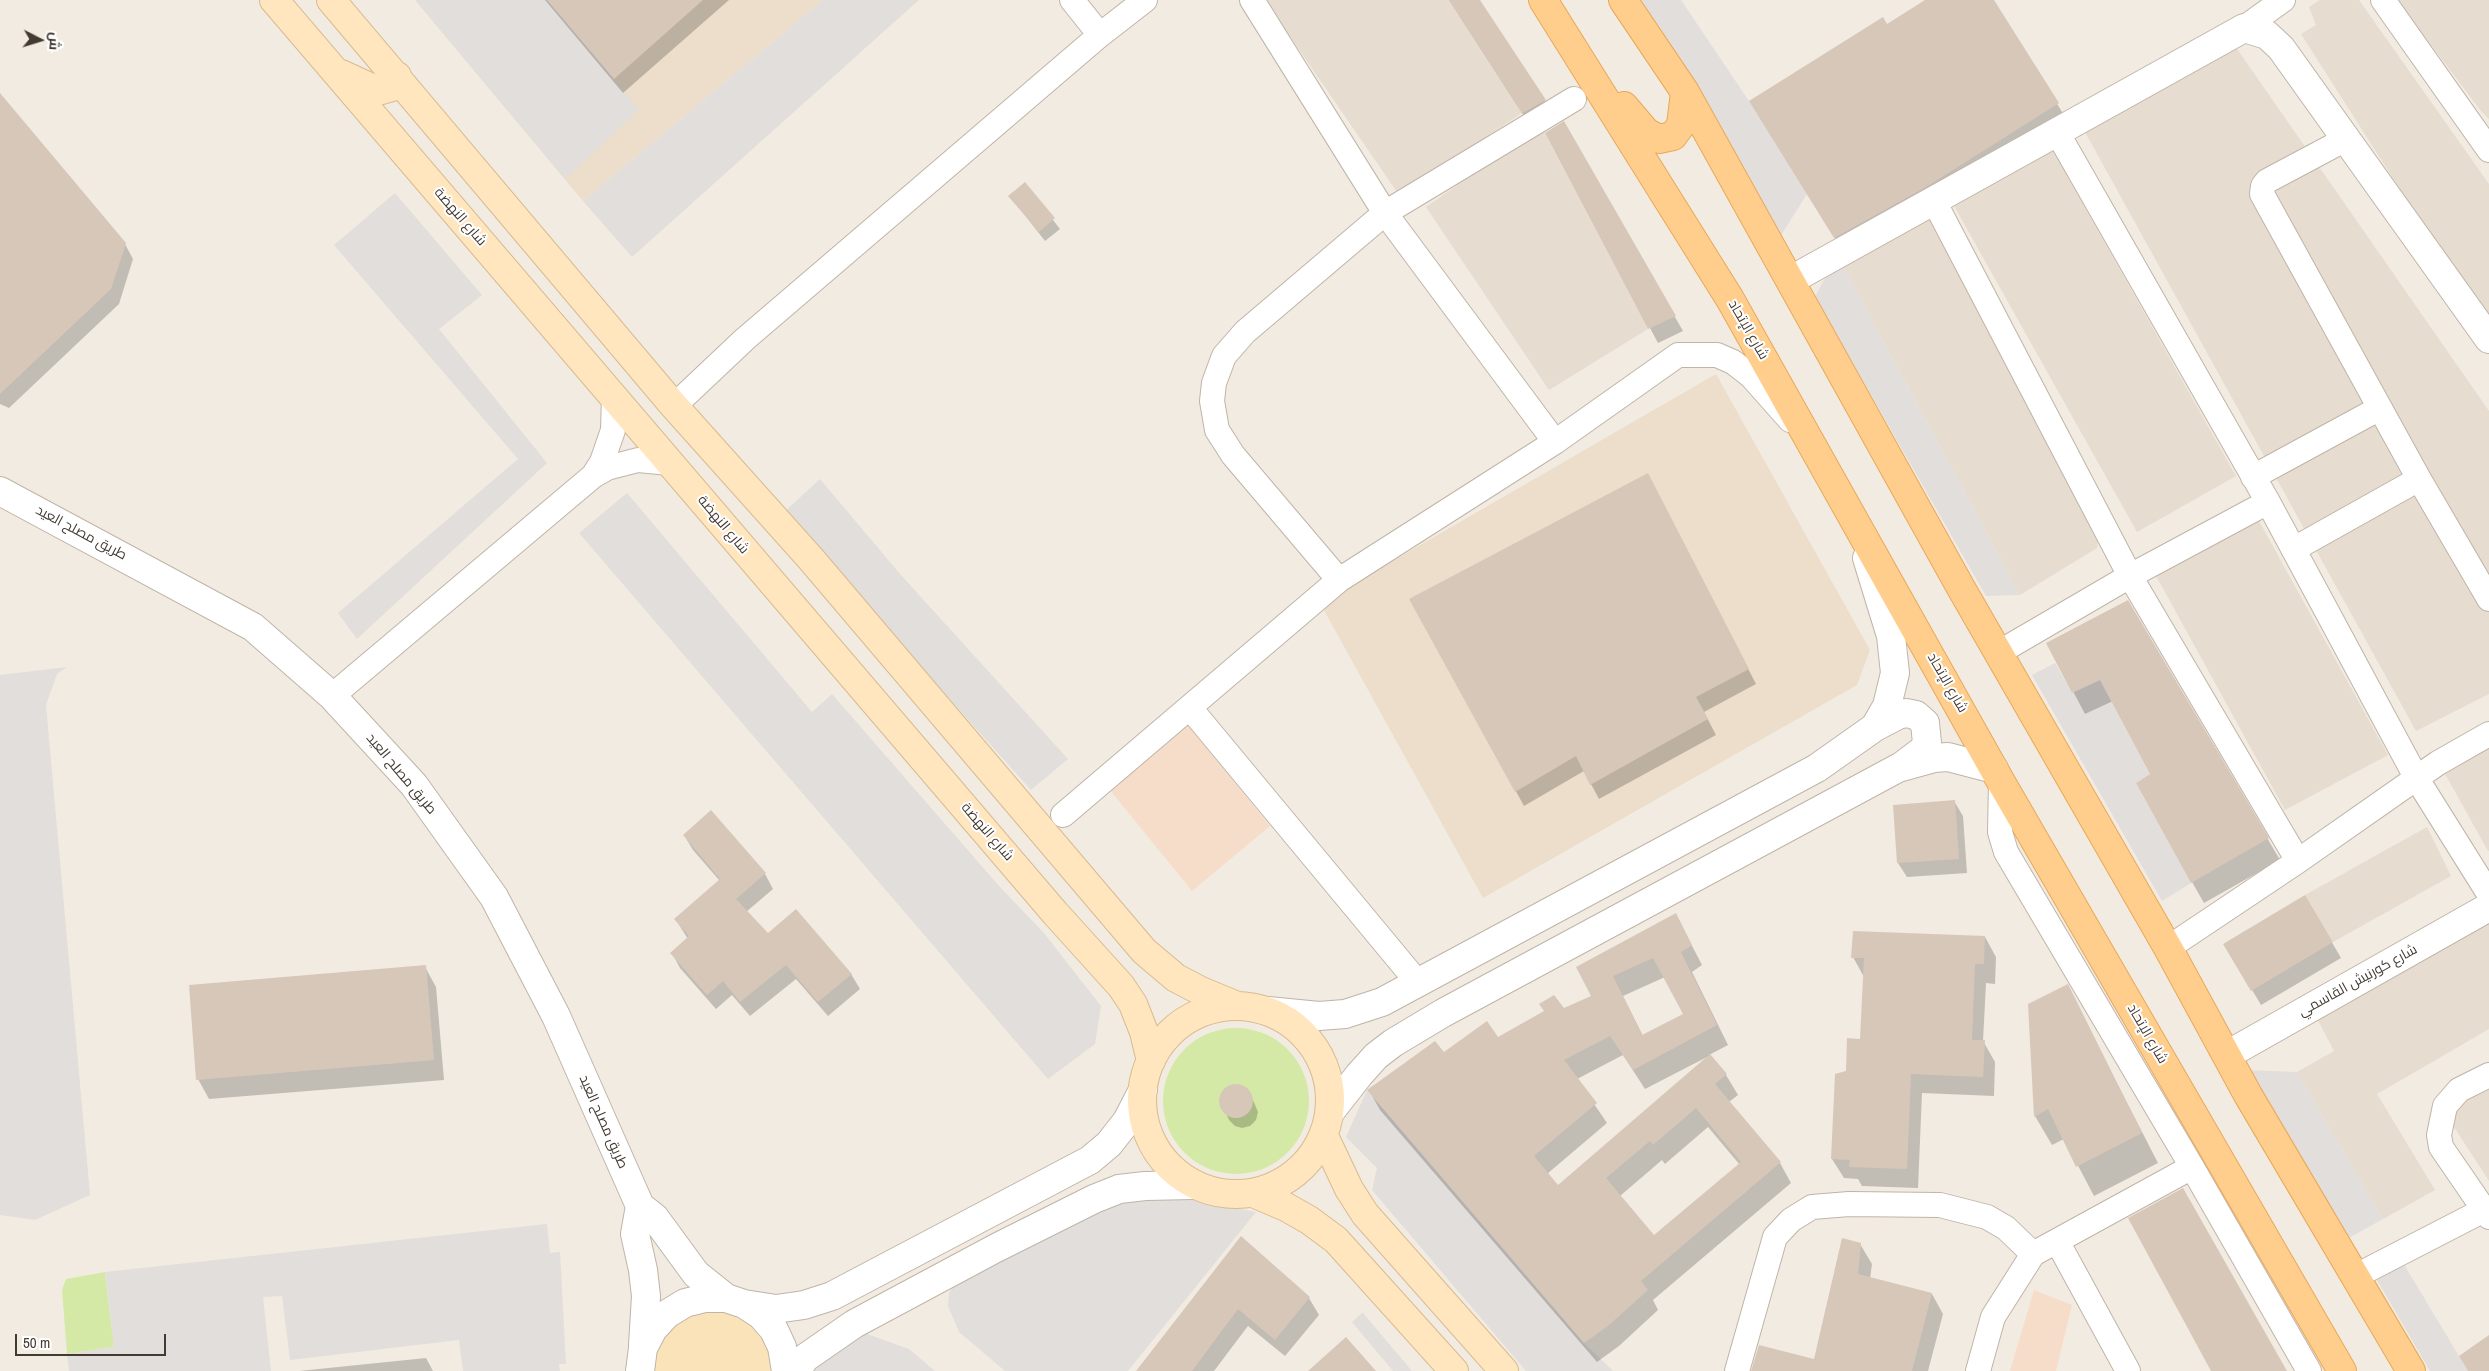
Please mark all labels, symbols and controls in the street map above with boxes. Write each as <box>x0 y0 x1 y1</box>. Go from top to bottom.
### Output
north arrow <box>15 15 65 65</box>
text: ش <box>45 32 65 51</box>
street label: شارع النهضة <box>430 185 490 249</box>
street label: شارع الإتحاد <box>1724 297 1772 363</box>
street label: شارع النهضة <box>694 492 752 558</box>
street label: طريق مصلح العيد <box>33 502 129 564</box>
street label: شارع الإتحاد <box>1923 650 1971 716</box>
street label: طريق مصلح العيد <box>362 730 440 818</box>
street label: شارع النهضة <box>957 800 1017 864</box>
street label: شارع كورنيش القاسمي <box>2296 941 2420 1021</box>
street label: شارع الإتحاد <box>2123 1001 2171 1067</box>
street label: طريق مصلح العيد <box>575 1073 631 1171</box>
scale bar <box>18 1324 169 1356</box>
text: 50 m <box>23 1332 50 1353</box>

